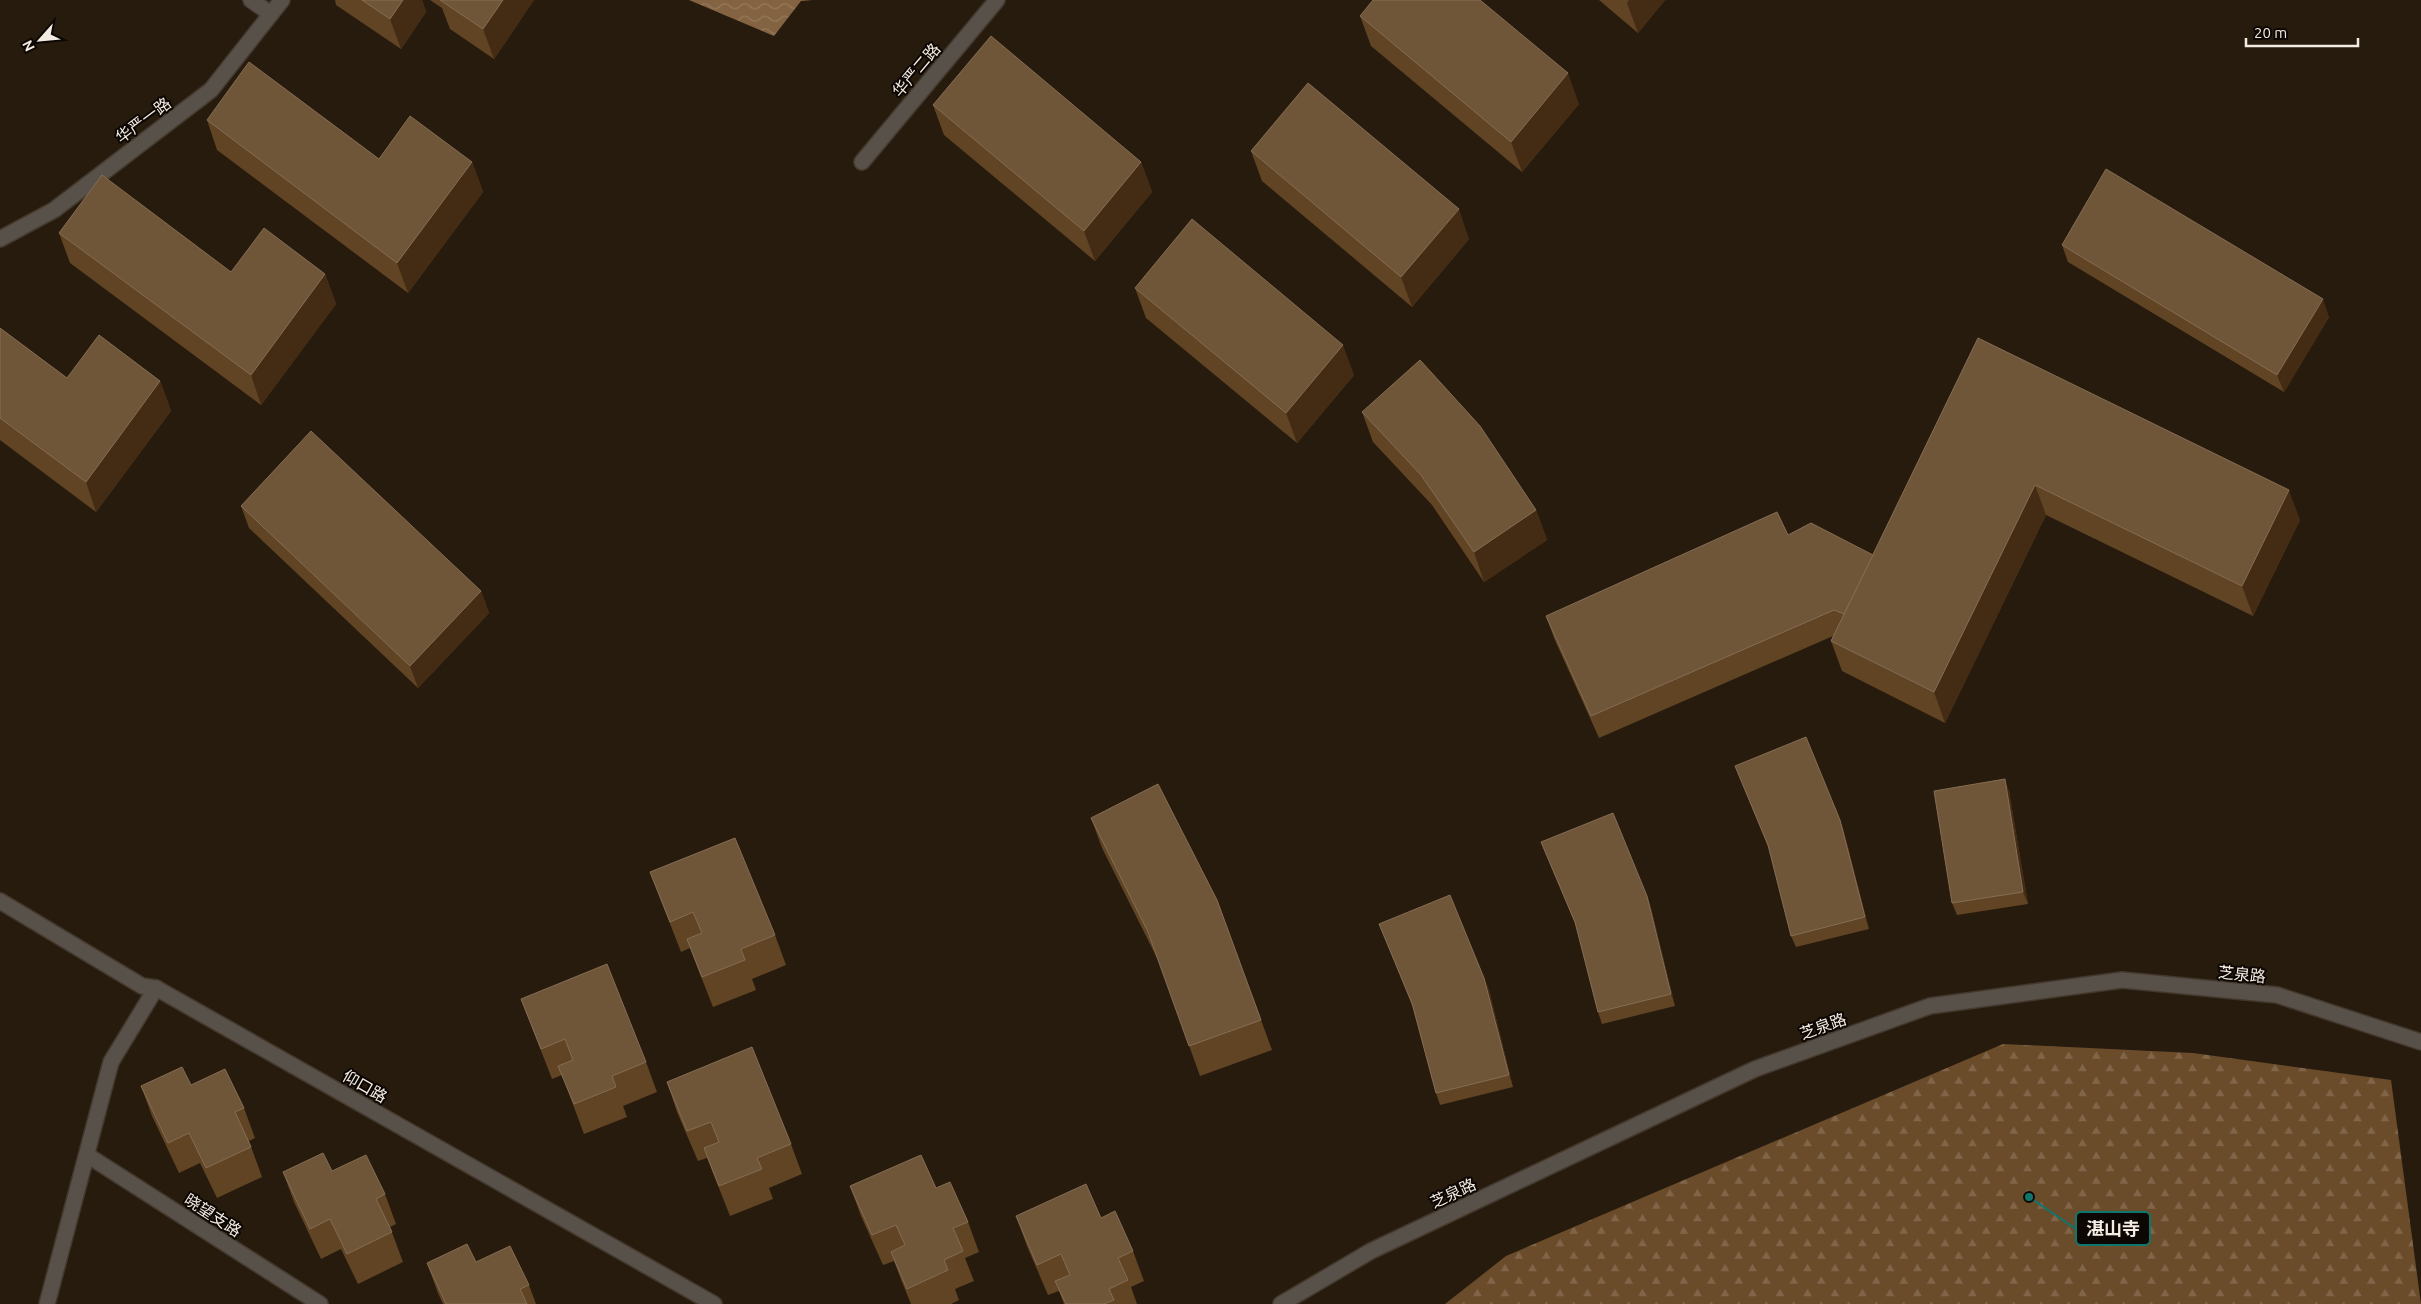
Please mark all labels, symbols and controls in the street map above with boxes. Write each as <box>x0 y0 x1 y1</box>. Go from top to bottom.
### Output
north arrow <box>15 15 65 65</box>
scale bar <box>2246 15 2358 47</box>
text: 20 m <box>2254 24 2287 41</box>
text: N <box>19 38 38 54</box>
street label: 华严二路 <box>889 40 943 100</box>
street label: 华严一路 <box>112 94 174 146</box>
street label: 芝泉路 <box>2217 963 2267 985</box>
street label: 芝泉路 <box>1797 1009 1849 1043</box>
street label: 仰口路 <box>340 1066 390 1106</box>
street label: 芝泉路 <box>1427 1175 1479 1211</box>
street label: 晓望支路 <box>181 1190 245 1240</box>
callout: 湛山寺 <box>2076 1212 2150 1245</box>
text: 湛山寺 <box>2086 1218 2140 1238</box>

